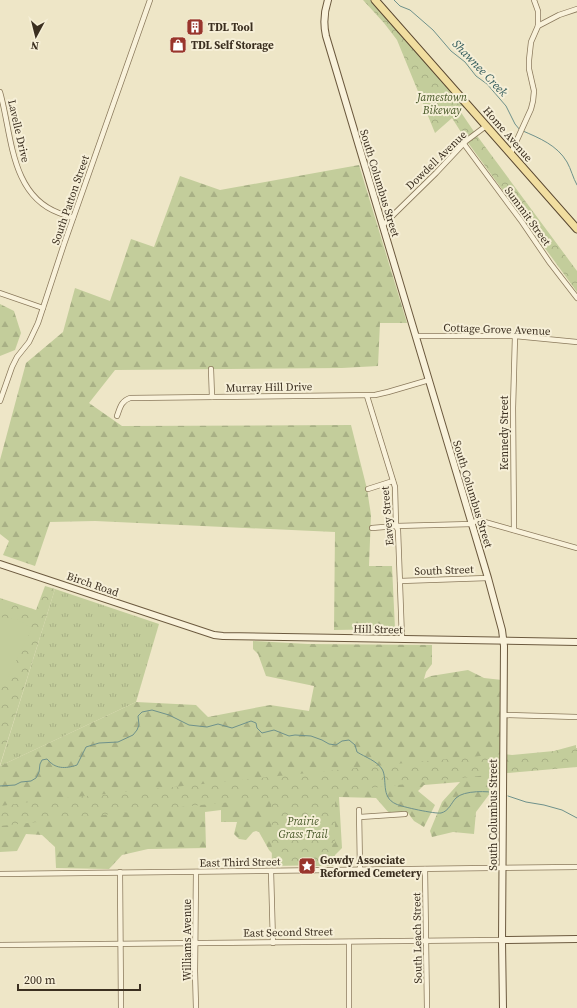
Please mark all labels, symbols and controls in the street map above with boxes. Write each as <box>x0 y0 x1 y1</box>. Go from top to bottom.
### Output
north arrow <box>16 16 56 56</box>
building icon: TDL Tool <box>185 17 205 37</box>
place label: TDL Tool <box>208 20 254 35</box>
shop icon: TDL Self Storage <box>168 35 188 55</box>
water label: Shawnee Creek <box>449 36 511 100</box>
text: N <box>30 37 40 53</box>
place label: TDL Self Storage <box>191 38 274 53</box>
park label: Jamestown Bikeway <box>415 90 468 118</box>
street label: Lavelle Drive <box>4 98 33 164</box>
street label: Home Avenue <box>479 103 536 165</box>
street label: Dowdell Avenue <box>403 127 470 193</box>
street label: South Columbus Street <box>356 128 403 239</box>
street label: South Patton Street <box>48 153 93 247</box>
street label: Summit Street <box>501 184 554 249</box>
street label: Cottage Grove Avenue <box>443 320 551 339</box>
street label: Murray Hill Drive <box>226 379 313 396</box>
street label: Kennedy Street <box>497 395 512 470</box>
street label: South Columbus Street <box>449 439 496 550</box>
street label: Eavey Street <box>377 485 398 546</box>
street label: South Street <box>414 562 474 579</box>
street label: Birch Road <box>65 569 122 601</box>
street label: Hill Street <box>353 622 403 637</box>
street label: South Columbus Street <box>486 759 501 871</box>
park label: Prairie Grass Trail <box>278 814 329 842</box>
place label: Gowdy Associate Reformed Cemetery <box>320 853 422 881</box>
street label: East Third Street <box>199 854 281 871</box>
place icon: Gowdy Associate Reformed Cemetery <box>297 856 317 876</box>
street label: South Leach Street <box>409 892 426 984</box>
street label: Williams Avenue <box>180 898 195 981</box>
street label: East Second Street <box>243 924 333 941</box>
scale bar <box>18 966 140 992</box>
text: 200 m <box>24 972 56 988</box>

